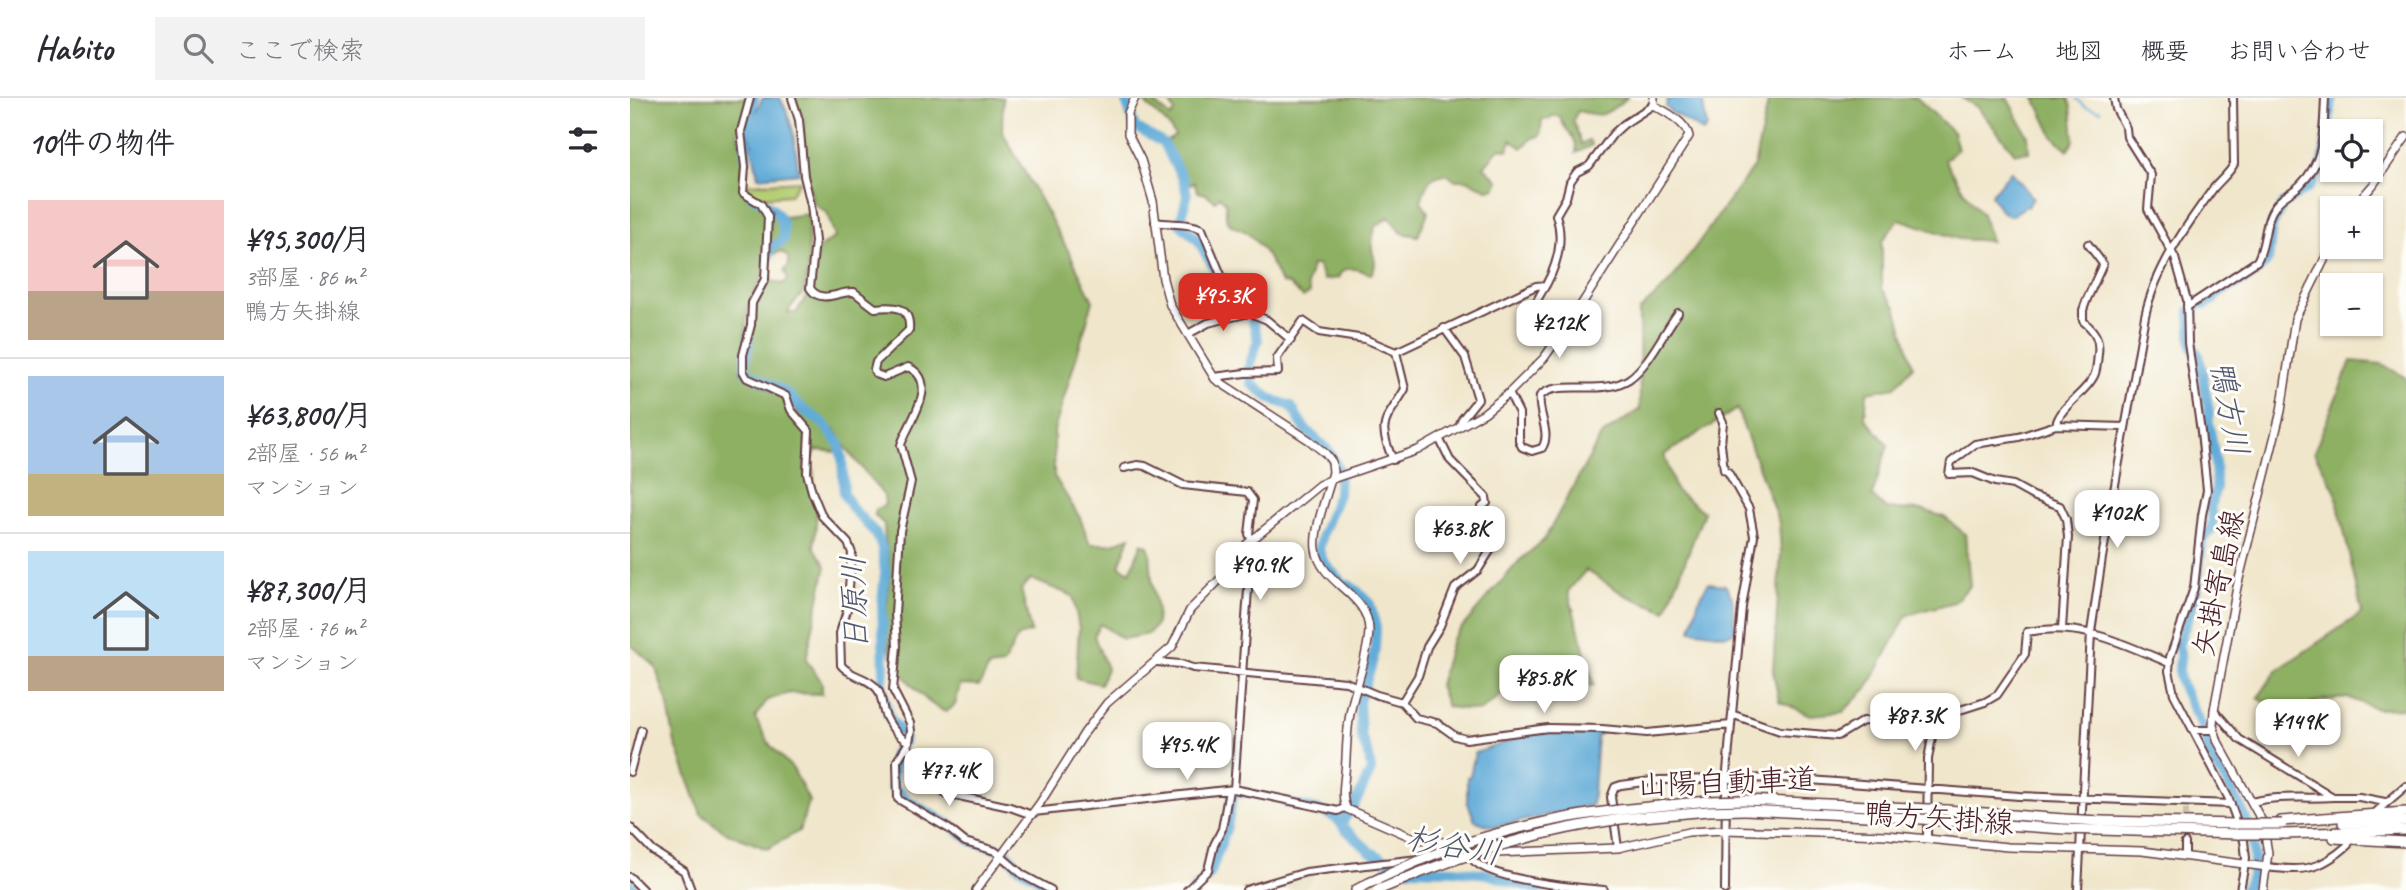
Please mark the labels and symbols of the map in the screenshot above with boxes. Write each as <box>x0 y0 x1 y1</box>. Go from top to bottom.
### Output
pin: ¥95.3K <box>1166 274 1280 333</box>
pin: ¥212K <box>1510 300 1608 360</box>
water label: 鴨方川 <box>2201 357 2258 459</box>
pin: ¥102K <box>2068 490 2166 550</box>
pin: ¥63.8K <box>1403 506 1517 566</box>
street label: 矢掛寄島線 <box>2184 506 2252 660</box>
pin: ¥90.9K <box>1203 542 1317 602</box>
water label: 日原川 <box>832 554 877 652</box>
pin: ¥85.8K <box>1487 656 1601 715</box>
pin: ¥87.3K <box>1858 694 1972 753</box>
pin: ¥149K <box>2249 700 2347 759</box>
pin: ¥95.4K <box>1130 722 1244 782</box>
pin: ¥77.4K <box>892 748 1006 808</box>
street label: 山陽自動車道 <box>1636 760 1818 804</box>
street label: 鴨方矢掛線 <box>1863 794 2015 842</box>
water label: 杉谷川 <box>1403 817 1505 874</box>

